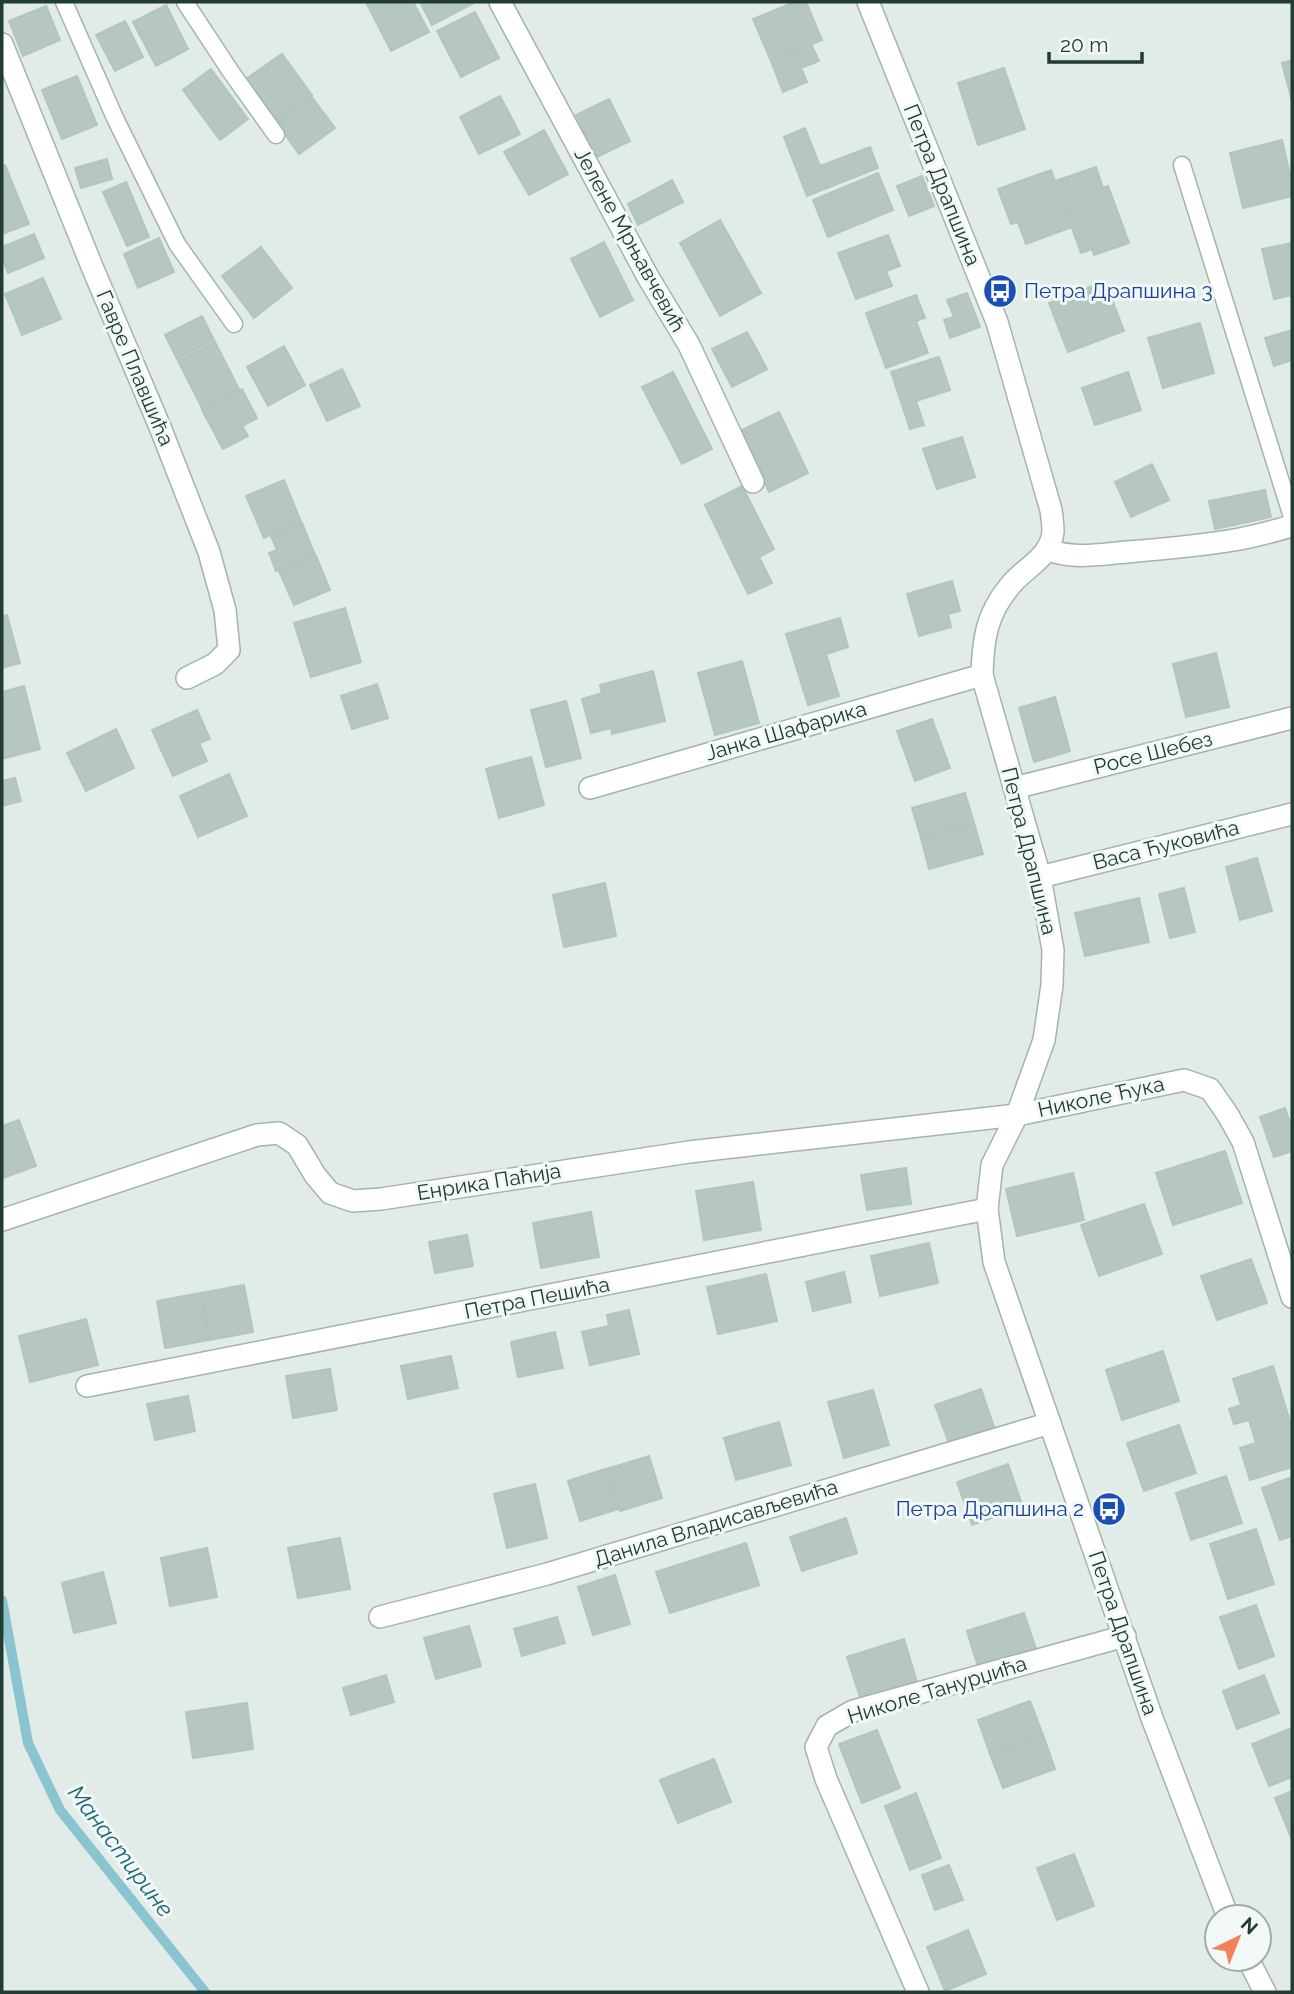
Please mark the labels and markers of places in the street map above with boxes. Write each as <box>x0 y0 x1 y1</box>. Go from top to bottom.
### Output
bus stop icon: Петра Драпшина 3 <box>981 272 1019 310</box>
place label: Петра Драпшина 3 <box>1024 278 1213 303</box>
bus stop icon: Петра Драпшина 2 <box>1090 1490 1128 1528</box>
place label: Петра Драпшина 2 <box>896 1496 1084 1521</box>

